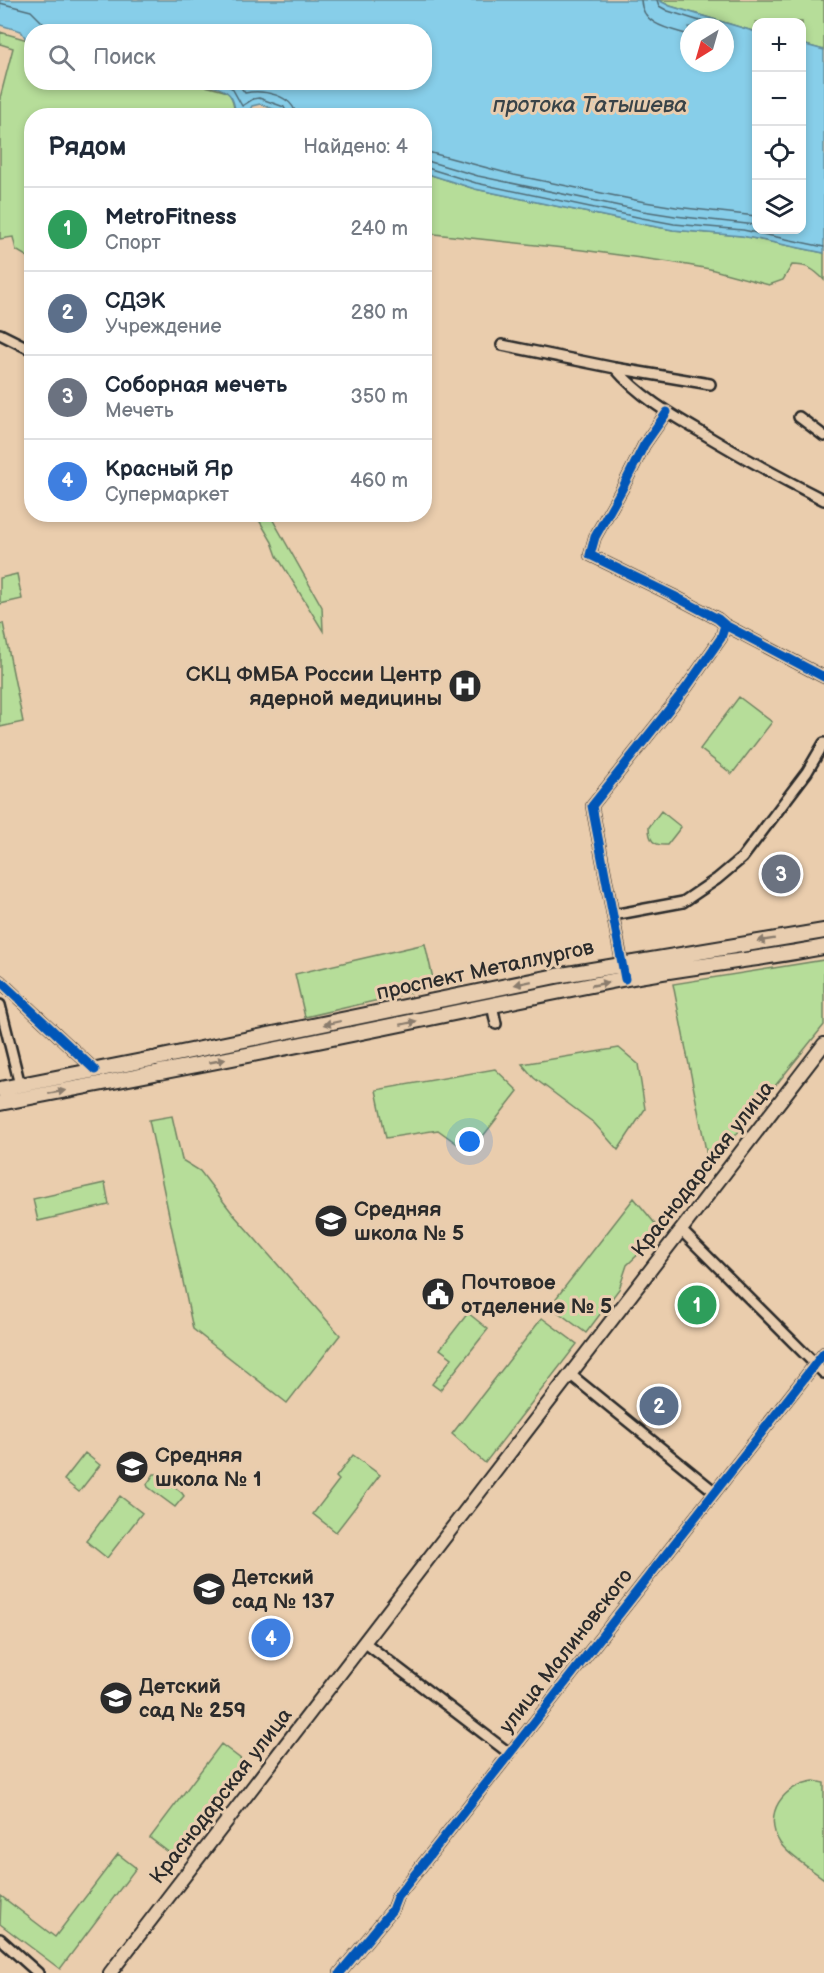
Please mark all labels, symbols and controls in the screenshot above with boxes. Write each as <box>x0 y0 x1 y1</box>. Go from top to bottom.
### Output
north arrow <box>680 18 734 72</box>
map controls <box>752 18 806 234</box>
button: + <box>752 18 806 72</box>
search box <box>24 24 432 90</box>
icon: search <box>45 41 78 74</box>
text: Поиск <box>93 44 156 71</box>
button: − <box>752 72 806 126</box>
water label: протока Татышева <box>493 92 687 119</box>
button: locate <box>752 126 806 180</box>
text: Рядом <box>48 132 126 163</box>
text: Найдено: 4 <box>303 135 408 159</box>
button: layers <box>752 180 806 234</box>
text: MetroFitness <box>105 204 237 231</box>
text: 1 <box>63 217 72 241</box>
text: 240 m <box>351 217 408 241</box>
text: Спорт <box>105 231 161 255</box>
text: СДЭК <box>105 288 165 315</box>
text: 2 <box>62 301 73 325</box>
text: 280 m <box>351 301 408 325</box>
text: Учреждение <box>105 315 222 339</box>
text: Соборная мечеть <box>105 372 287 399</box>
text: 3 <box>62 385 73 409</box>
text: 350 m <box>351 385 408 409</box>
text: Мечеть <box>105 399 174 423</box>
text: Красный Яр <box>105 456 233 483</box>
text: 4 <box>62 469 73 493</box>
text: 460 m <box>350 469 408 493</box>
text: Супермаркет <box>105 483 229 507</box>
place label: СКЦ ФМБА России Центр ядерной медицины <box>186 662 443 711</box>
hospital icon: СКЦ ФМБА России Центр ядерной медицины <box>447 668 483 704</box>
pin: 3 <box>762 852 800 896</box>
street label: проспект Металлургов <box>374 935 596 1005</box>
one-way arrow <box>757 936 776 945</box>
one-way arrow <box>513 979 532 988</box>
one-way arrow <box>590 979 609 988</box>
one-way arrow <box>399 1017 418 1027</box>
one-way arrow <box>323 1019 342 1028</box>
one-way arrow <box>208 1056 227 1065</box>
street label: Краснодарская улица <box>627 1076 780 1262</box>
one-way arrow <box>48 1087 67 1096</box>
your location <box>455 1127 484 1156</box>
place label: Средняя школа № 5 <box>354 1197 464 1246</box>
school or university icon: Средняя школа № 5 <box>313 1203 349 1239</box>
place label: Почтовое отделение № 5 <box>461 1270 612 1319</box>
public building icon: Почтовое отделение № 5 <box>420 1276 456 1312</box>
pin: 1 <box>678 1282 716 1328</box>
pin: 2 <box>640 1384 678 1428</box>
place label: Средняя школа № 1 <box>155 1443 262 1492</box>
school or university icon: Средняя школа № 1 <box>114 1449 150 1485</box>
street label: улица Малиновского <box>494 1564 638 1738</box>
place label: Детский сад № 137 <box>232 1565 335 1614</box>
school or university icon: Детский сад № 137 <box>191 1571 227 1607</box>
pin: 4 <box>252 1616 290 1660</box>
place label: Детский сад № 259 <box>139 1674 246 1723</box>
school or university icon: Детский сад № 259 <box>98 1680 134 1716</box>
street label: Краснодарская улица <box>145 1703 298 1889</box>

